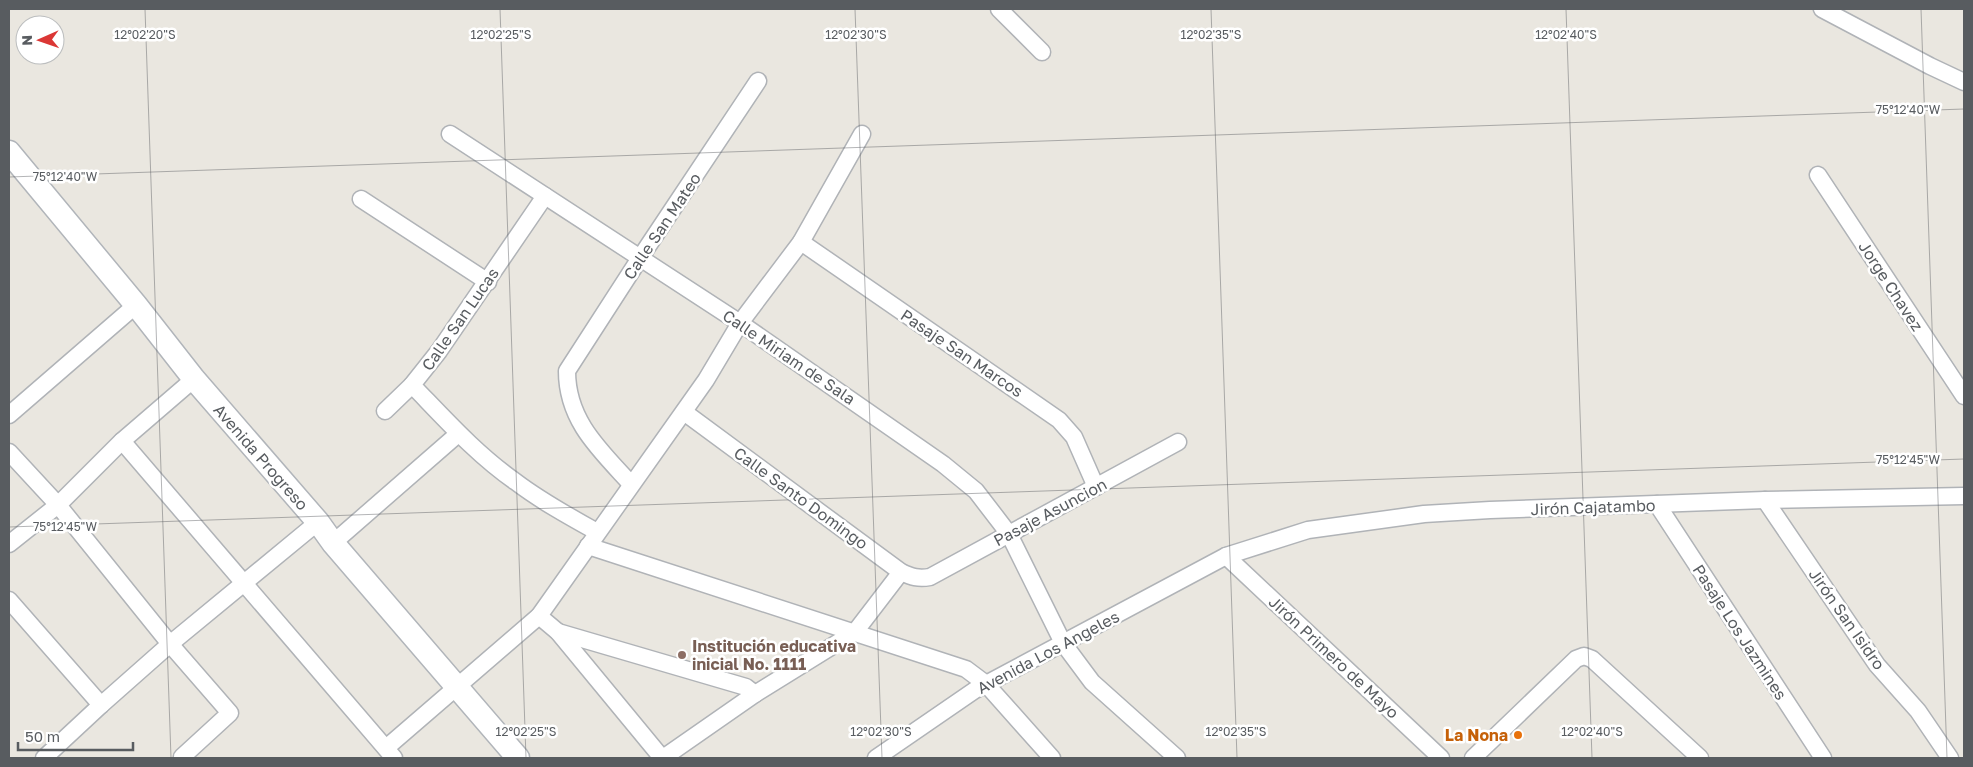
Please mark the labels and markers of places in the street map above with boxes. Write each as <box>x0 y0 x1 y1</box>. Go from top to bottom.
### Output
place label: Institución educativa inicial No. 1111 <box>692 636 856 674</box>
marker: Institución educativa inicial No. 1111 <box>676 649 688 661</box>
place label: La Nona <box>1445 725 1508 745</box>
marker: La Nona <box>1512 729 1524 741</box>

